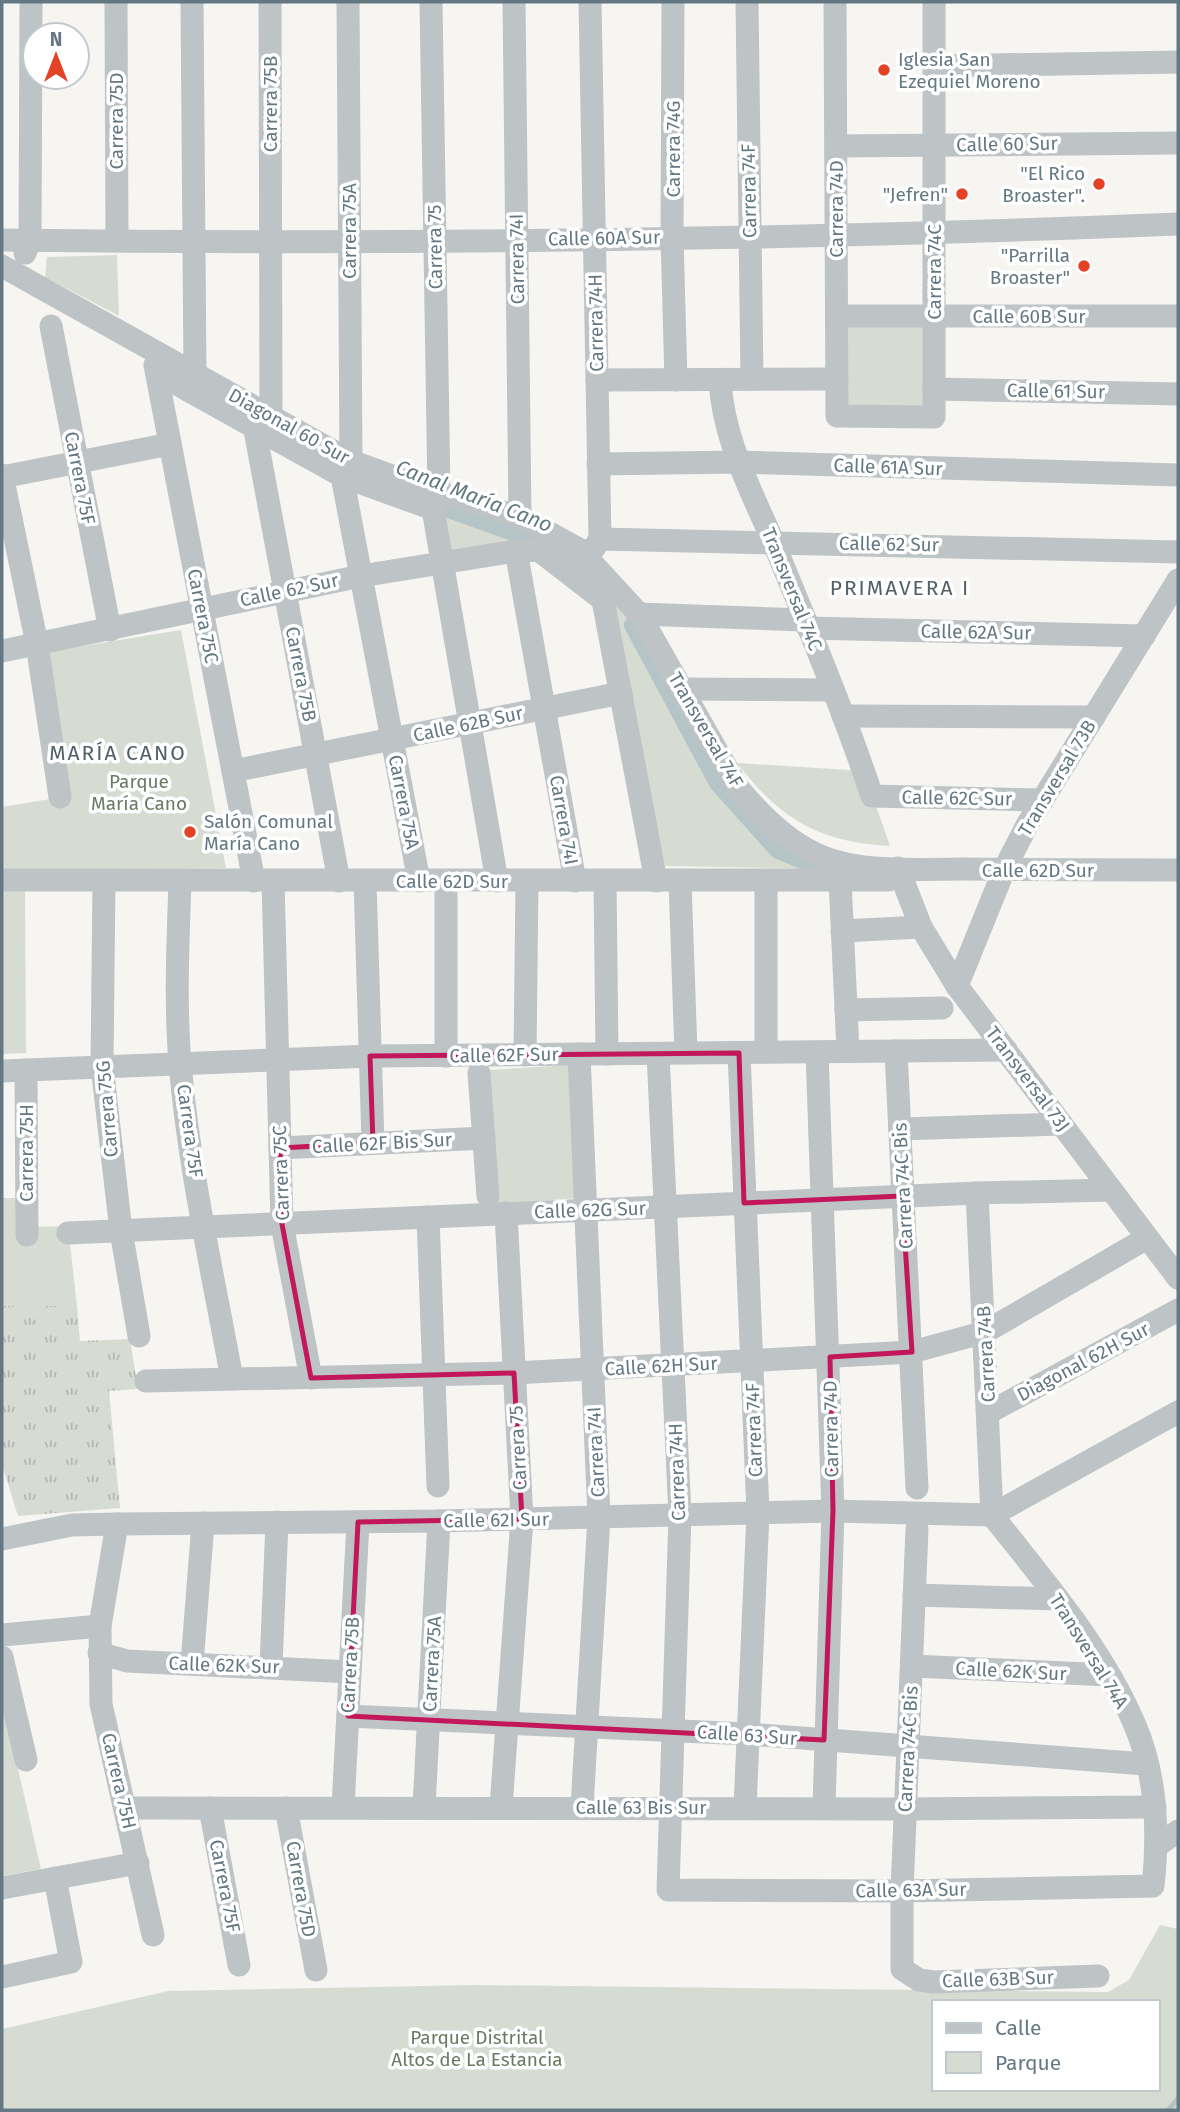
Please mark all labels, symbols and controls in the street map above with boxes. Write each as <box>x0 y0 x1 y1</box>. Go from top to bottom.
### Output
north arrow <box>21 21 91 91</box>
text: N <box>50 28 62 51</box>
place label: Iglesia San Ezequiel Moreno <box>898 48 1041 93</box>
street label: Carrera 75B <box>259 56 282 152</box>
marker: Iglesia San Ezequiel Moreno <box>876 62 892 78</box>
street label: Carrera 75D <box>105 72 128 170</box>
street label: Carrera 74G <box>662 100 685 198</box>
street label: Calle 60 Sur <box>956 132 1059 156</box>
street label: Carrera 74F <box>737 144 761 238</box>
street label: Carrera 74D <box>825 160 848 258</box>
place label: "El Rico Broaster". <box>1002 162 1085 207</box>
marker: "El Rico Broaster". <box>1091 176 1107 192</box>
street label: Carrera 75A <box>338 183 361 279</box>
place label: "Jefren" <box>883 183 948 206</box>
marker: "Jefren" <box>954 186 970 202</box>
street label: Carrera 75 <box>423 204 447 290</box>
street label: Carrera 74I <box>505 213 529 305</box>
street label: Carrera 74C <box>923 224 946 320</box>
street label: Calle 60A Sur <box>548 226 661 250</box>
place label: "Parrilla Broaster" <box>990 244 1070 289</box>
marker: "Parrilla Broaster" <box>1076 258 1092 274</box>
street label: Carrera 74H <box>584 274 608 372</box>
street label: Calle 60B Sur <box>972 305 1086 328</box>
street label: Calle 61 Sur <box>1007 379 1106 403</box>
street label: Diagonal 60 Sur <box>224 383 354 469</box>
street label: Carrera 75F <box>60 430 100 526</box>
water label: Canal María Cano <box>392 454 556 538</box>
street label: Calle 61A Sur <box>833 454 944 480</box>
street label: Transversal 74C <box>757 524 827 654</box>
street label: Calle 62 Sur <box>839 532 940 556</box>
street label: Carrera 75C <box>183 567 223 665</box>
street label: Calle 62 Sur <box>238 568 341 612</box>
district label: PRIMAVERA I <box>830 575 970 601</box>
street label: Calle 62A Sur <box>920 620 1032 644</box>
street label: Carrera 75B <box>281 624 321 724</box>
street label: Transversal 74F <box>664 668 748 792</box>
street label: Calle 62B Sur <box>411 701 526 747</box>
street label: Transversal 73B <box>1013 716 1101 840</box>
district label: MARÍA CANO <box>49 740 187 766</box>
street label: Carrera 75A <box>384 753 424 851</box>
park label: Parque María Cano <box>91 770 187 815</box>
street label: Carrera 74I <box>545 773 583 867</box>
street label: Calle 62C Sur <box>902 786 1013 810</box>
place label: Salón Comunal María Cano <box>204 810 333 855</box>
marker: Salón Comunal María Cano <box>182 824 198 840</box>
street label: Calle 62D Sur <box>982 859 1095 882</box>
street label: Calle 62D Sur <box>396 870 509 893</box>
street label: Transversal 73J <box>981 1022 1075 1136</box>
street label: Calle 62F Sur <box>449 1043 560 1067</box>
street label: Carrera 75G <box>91 1060 123 1158</box>
street label: Carrera 75F <box>172 1083 208 1179</box>
street label: Carrera 75H <box>15 1104 38 1202</box>
street label: Carrera 74C Bis <box>888 1122 918 1250</box>
street label: Carrera 75C <box>268 1124 294 1221</box>
street label: Calle 62F Bis Sur <box>311 1128 453 1158</box>
street label: Calle 62G Sur <box>534 1197 647 1223</box>
street label: Carrera 74B <box>972 1305 1000 1403</box>
street label: Diagonal 62H Sur <box>1013 1317 1154 1406</box>
street label: Calle 62H Sur <box>604 1352 719 1380</box>
street label: Carrera 74D <box>819 1380 843 1478</box>
street label: Carrera 74F <box>741 1382 767 1478</box>
street label: Carrera 75 <box>504 1405 532 1491</box>
street label: Carrera 74I <box>582 1406 610 1498</box>
street label: Carrera 74H <box>664 1423 690 1521</box>
street label: Calle 62I Sur <box>443 1508 550 1532</box>
street label: Transversal 74A <box>1045 1589 1133 1713</box>
street label: Carrera 75A <box>418 1615 446 1712</box>
street label: Carrera 75B <box>336 1616 364 1714</box>
street label: Calle 62K Sur <box>168 1652 281 1678</box>
street label: Calle 62K Sur <box>955 1657 1068 1685</box>
street label: Carrera 74C Bis <box>893 1685 923 1813</box>
street label: Calle 63 Sur <box>696 1720 798 1750</box>
street label: Carrera 75H <box>97 1731 141 1831</box>
street label: Calle 63 Bis Sur <box>575 1796 707 1819</box>
street label: Carrera 75F <box>205 1838 245 1934</box>
street label: Carrera 75D <box>281 1839 321 1939</box>
street label: Calle 63A Sur <box>855 1878 967 1902</box>
street label: Calle 63B Sur <box>942 1966 1055 1992</box>
legend <box>932 2000 1159 2091</box>
text: Calle <box>995 2015 1041 2041</box>
park label: Parque Distrital Altos de La Estancia <box>391 2026 563 2071</box>
text: Parque <box>995 2050 1061 2076</box>

